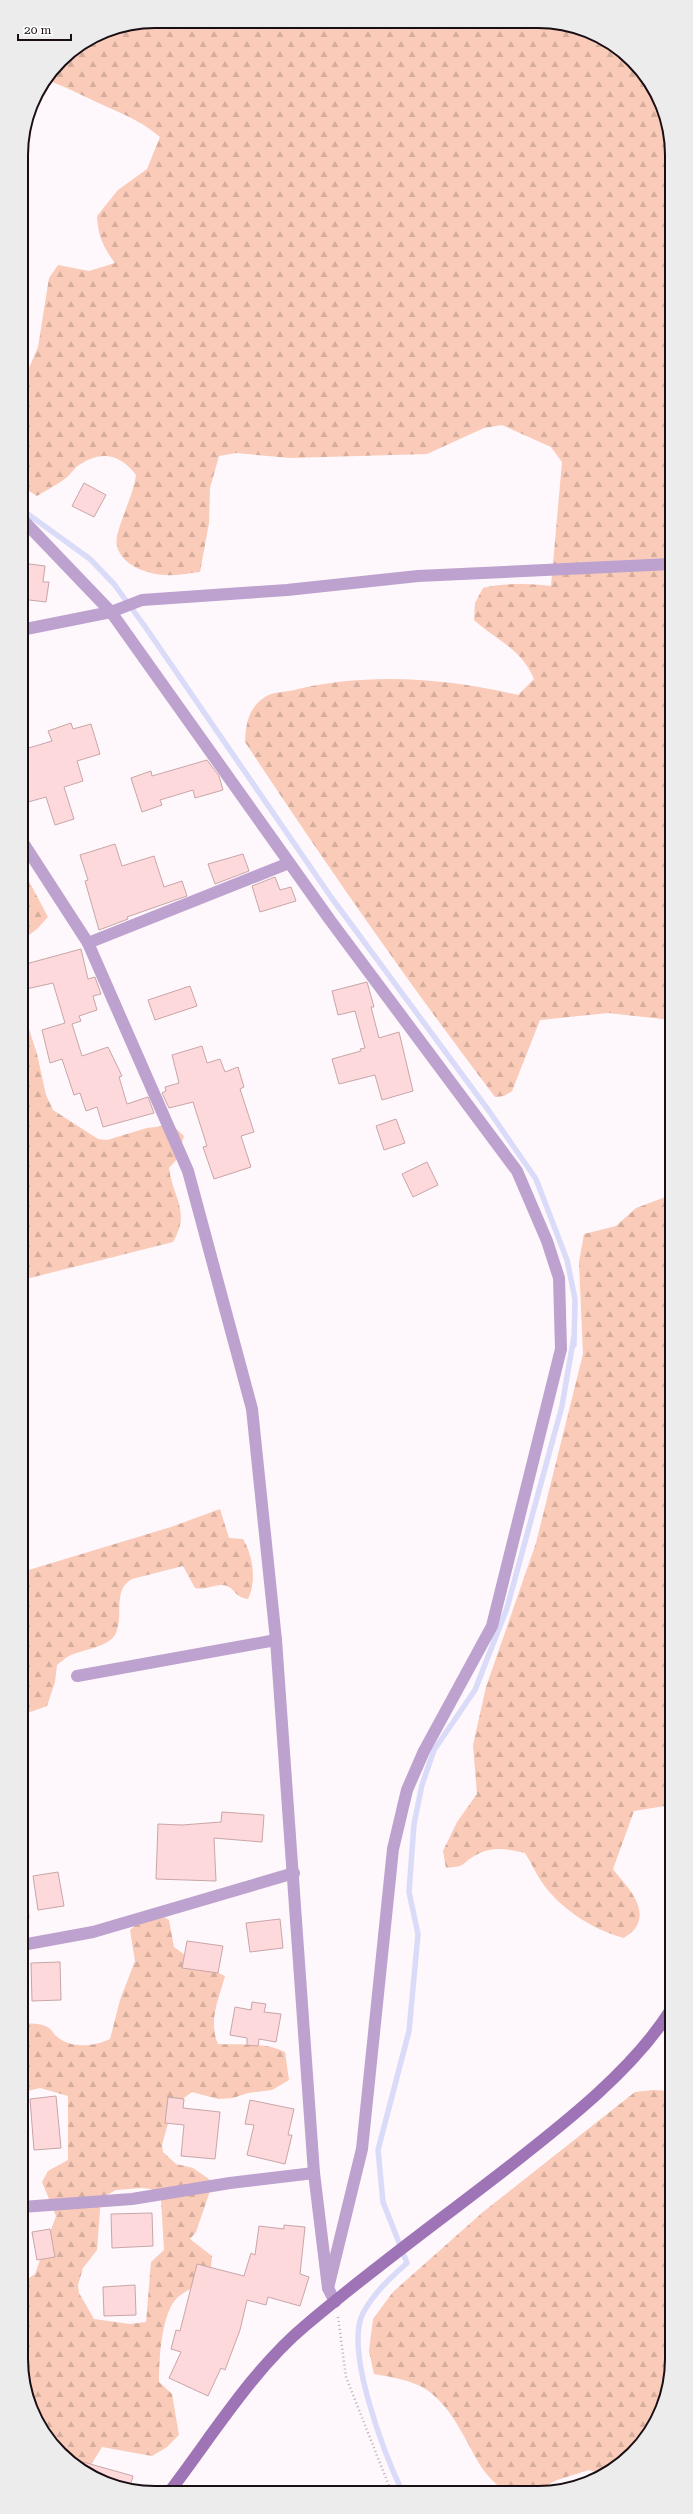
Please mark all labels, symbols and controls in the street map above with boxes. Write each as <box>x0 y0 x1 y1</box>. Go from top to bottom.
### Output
scale bar <box>18 16 71 42</box>
text: 20 m <box>24 23 51 37</box>

